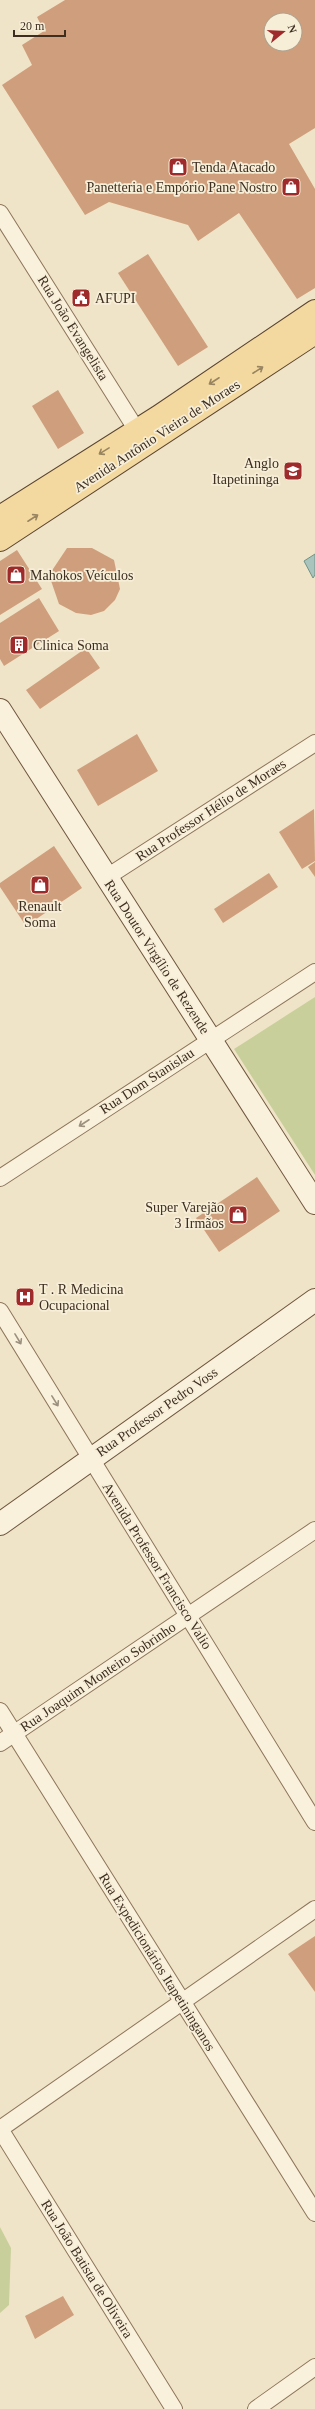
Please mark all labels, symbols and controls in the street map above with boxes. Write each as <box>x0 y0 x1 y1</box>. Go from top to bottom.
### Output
scale bar <box>14 12 65 38</box>
north arrow <box>263 12 303 52</box>
text: 20 m <box>20 19 45 33</box>
text: N <box>286 23 299 35</box>
shop icon: Tenda Atacado <box>167 156 189 178</box>
place label: Tenda Atacado <box>192 160 275 175</box>
shop icon: Panetteria e Empório Pane Nostro <box>280 176 302 198</box>
place label: Panetteria e Empório Pane Nostro <box>86 180 277 195</box>
street label: Rua João Evangelista <box>35 273 112 384</box>
public building icon: AFUPI <box>70 287 92 309</box>
place label: AFUPI <box>95 291 136 306</box>
one-way arrow <box>252 366 263 374</box>
street label: Avenida Antônio Vieira de Moraes <box>71 377 243 495</box>
one-way arrow <box>208 377 219 385</box>
one-way arrow <box>99 447 110 455</box>
place label: Anglo Itapetininga <box>212 456 280 487</box>
school or university icon: Anglo Itapetininga <box>282 460 304 482</box>
one-way arrow <box>27 514 38 522</box>
shop icon: Mahokos Veículos <box>5 564 27 586</box>
place label: Mahokos Veículos <box>30 568 134 583</box>
building icon: Clinica Soma <box>8 634 30 656</box>
place label: Clinica Soma <box>33 638 110 653</box>
street label: Rua Professor Hélio de Moraes <box>133 756 289 864</box>
shop icon: Renault Soma <box>29 874 51 896</box>
street label: Rua Doutor Virgílio de Rezende <box>102 877 212 1037</box>
place label: Renault Soma <box>18 899 62 930</box>
street label: Rua Dom Stanislau <box>97 1045 197 1117</box>
one-way arrow <box>79 1119 90 1127</box>
place label: Super Varejão 3 Irmãos <box>145 1200 224 1231</box>
shop icon: Super Varejão 3 Irmãos <box>227 1204 249 1226</box>
place label: T . R Medicina Ocupacional <box>39 1282 124 1313</box>
hospital icon: T . R Medicina Ocupacional <box>14 1286 36 1308</box>
one-way arrow <box>14 1333 22 1345</box>
street label: Rua Professor Pedro Voss <box>93 1364 221 1460</box>
one-way arrow <box>52 1395 60 1407</box>
street label: Avenida Professor Francisco Valio <box>99 1480 215 1652</box>
street label: Rua Joaquim Monteiro Sobrinho <box>18 1619 178 1735</box>
street label: Rua Expedicionários Itapetininganos <box>96 1870 218 2054</box>
street label: Rua João Batista de Oliveira <box>38 2197 136 2342</box>

